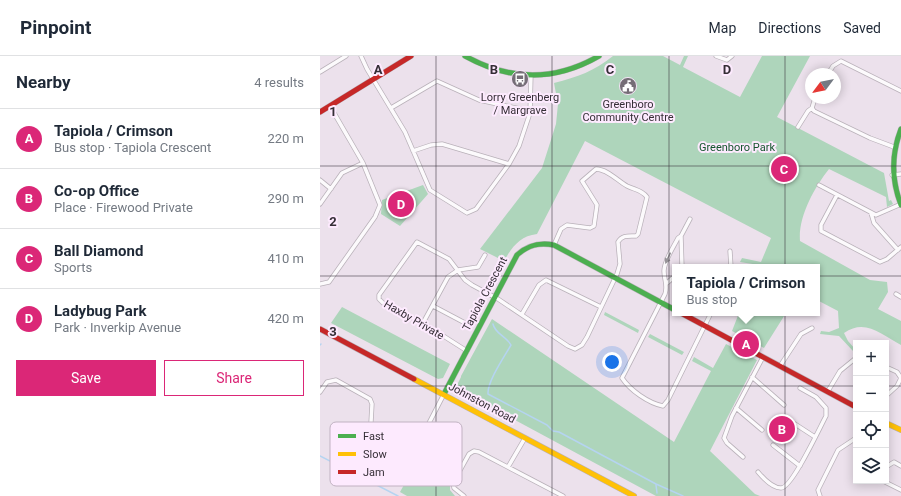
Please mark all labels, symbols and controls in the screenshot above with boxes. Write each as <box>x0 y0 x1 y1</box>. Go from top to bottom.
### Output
text: Pinpoint <box>20 16 91 39</box>
text: Map <box>709 20 736 36</box>
text: Directions <box>758 20 821 36</box>
text: Saved <box>843 20 881 36</box>
text: A <box>374 62 383 77</box>
text: B <box>490 62 498 77</box>
text: C <box>606 62 615 77</box>
text: D <box>723 62 731 77</box>
north arrow <box>805 68 841 104</box>
bus stop icon: Lorry Greenberg / Margrave <box>510 69 530 89</box>
text: Nearby <box>16 72 71 92</box>
text: 4 results <box>254 75 304 90</box>
public building icon: Greenboro Community Centre <box>618 76 638 96</box>
place label: Lorry Greenberg / Margrave <box>481 91 559 117</box>
place label: Greenboro Community Centre <box>582 98 674 124</box>
text: 1 <box>329 104 337 119</box>
text: Tapiola / Crimson <box>54 122 173 140</box>
text: A <box>25 131 33 146</box>
text: 220 m <box>267 131 304 146</box>
text: Bus stop · Tapiola Crescent <box>54 140 211 155</box>
park label: Greenboro Park <box>699 141 775 154</box>
pin: C <box>771 154 797 184</box>
text: Co-op Office <box>54 182 139 200</box>
pin: D <box>388 189 414 219</box>
text: B <box>25 191 33 206</box>
text: 290 m <box>267 191 304 206</box>
text: Place · Firewood Private <box>54 200 193 215</box>
text: 2 <box>329 214 337 229</box>
text: Ball Diamond <box>54 242 143 260</box>
text: C <box>25 251 33 266</box>
text: 410 m <box>267 251 304 266</box>
one-way arrow <box>665 252 672 264</box>
street label: Tapiola Crescent <box>460 254 510 333</box>
text: Sports <box>54 260 92 275</box>
popup <box>672 264 820 316</box>
text: Tapiola / Crimson <box>687 274 805 292</box>
text: Bus stop <box>687 292 737 307</box>
street label: Haxby Private <box>382 298 447 343</box>
text: Ladybug Park <box>54 302 146 320</box>
text: D <box>25 311 33 326</box>
text: 420 m <box>267 311 304 326</box>
text: Park · Inverkip Avenue <box>54 320 181 335</box>
text: 3 <box>329 324 337 339</box>
pin: A <box>733 329 759 359</box>
map controls <box>853 340 889 484</box>
button: + <box>853 340 889 376</box>
your location <box>602 352 622 372</box>
button: Save <box>16 360 156 396</box>
button: Share <box>164 360 304 396</box>
button: − <box>853 376 889 412</box>
street label: Johnston Road <box>446 380 518 426</box>
button: locate <box>853 412 889 448</box>
pin: B <box>769 414 795 444</box>
legend <box>330 422 462 486</box>
text: Fast <box>363 430 385 443</box>
text: Slow <box>363 448 387 461</box>
button: layers <box>853 448 889 484</box>
text: Jam <box>363 466 385 479</box>

